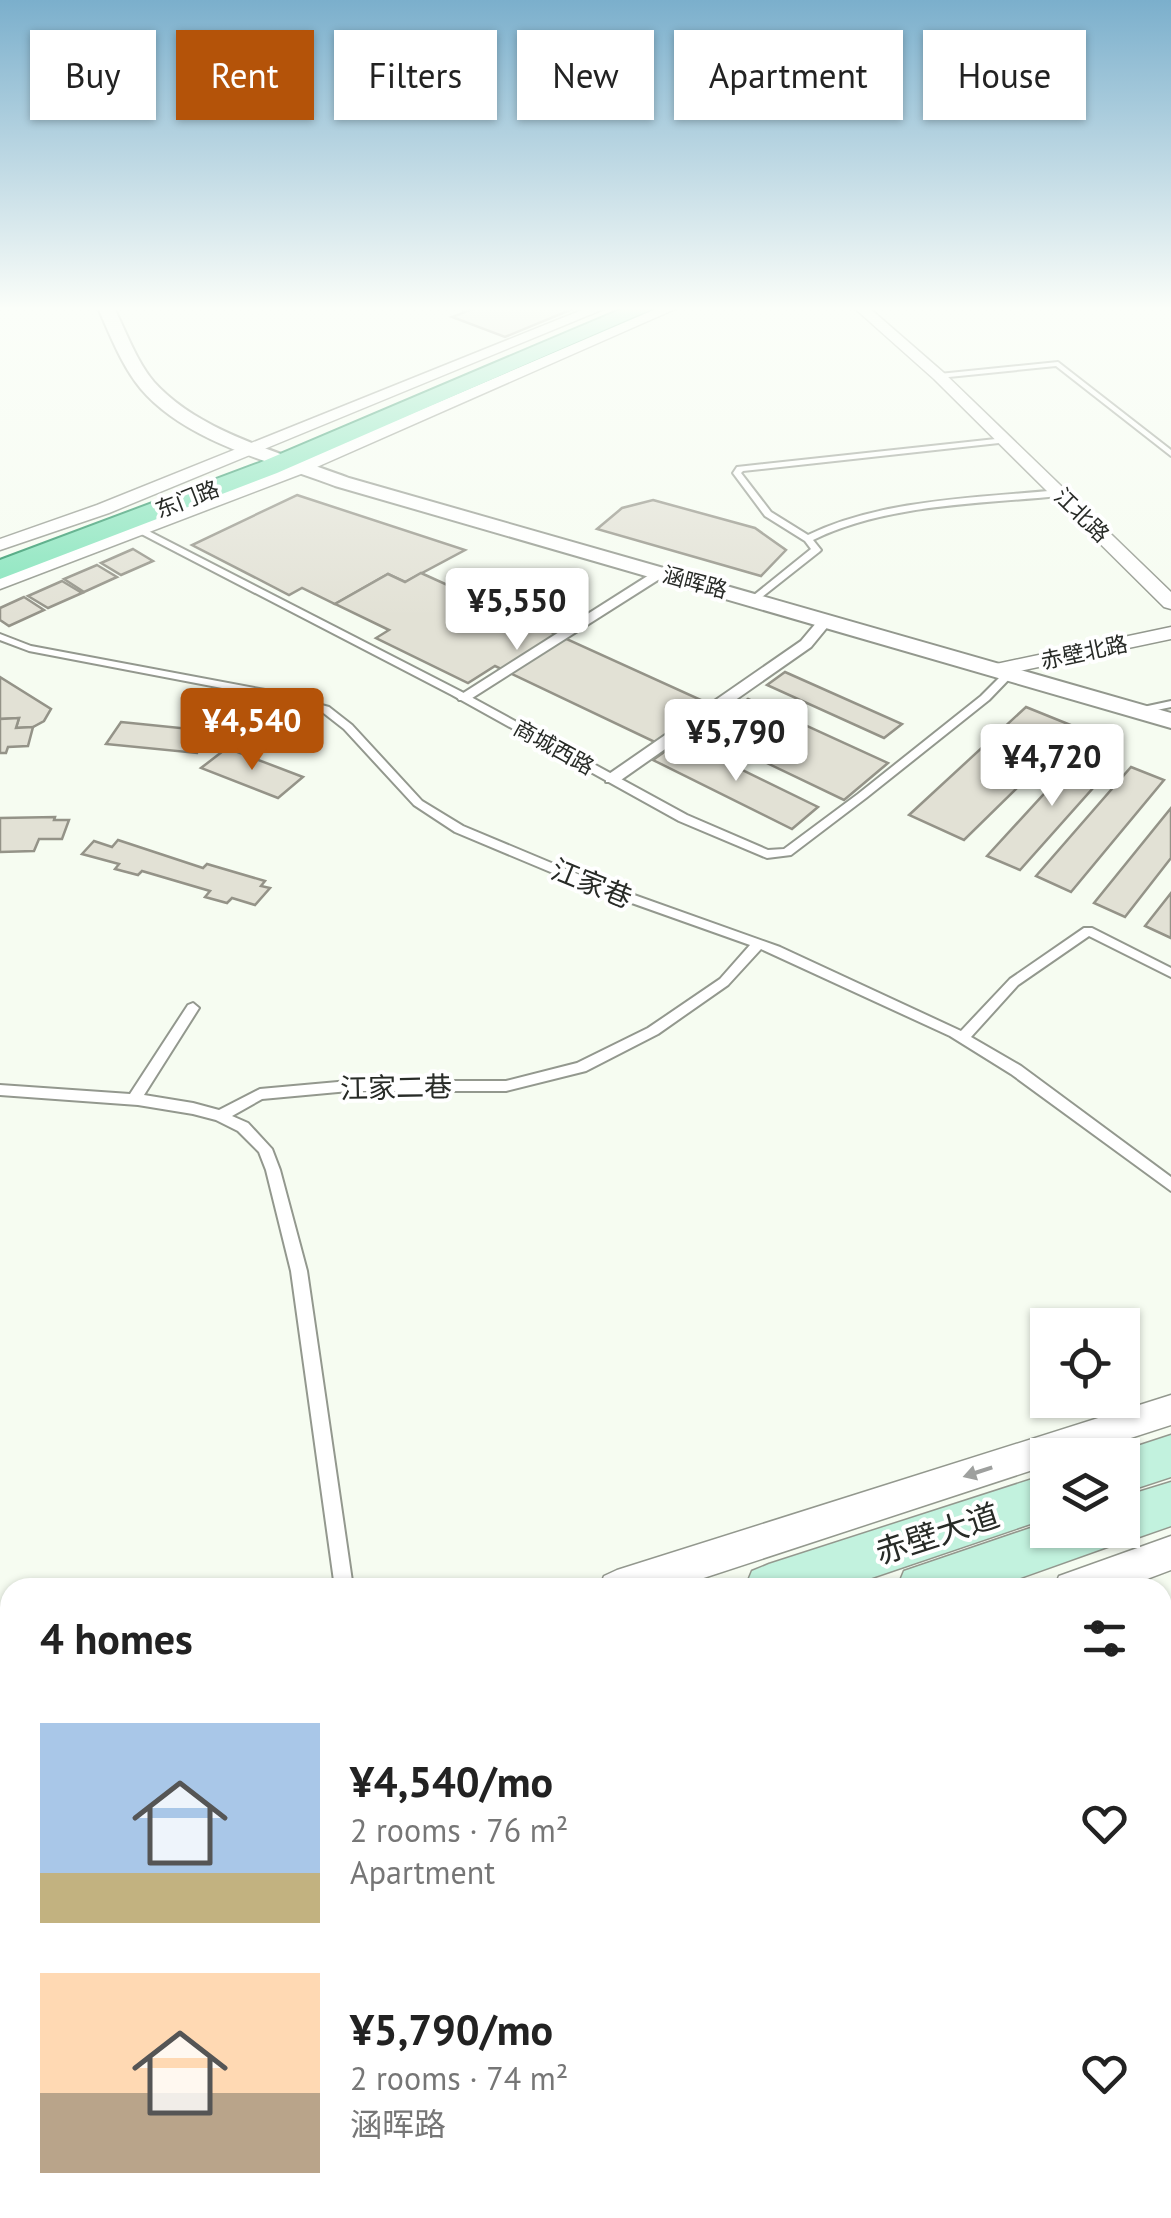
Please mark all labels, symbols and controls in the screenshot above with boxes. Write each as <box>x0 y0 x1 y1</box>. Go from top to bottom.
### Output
chip: Buy <box>30 30 156 120</box>
chip: Rent <box>176 30 314 120</box>
chip: Filters <box>334 30 497 120</box>
chip: New <box>517 30 654 120</box>
chip: Apartment <box>674 30 903 120</box>
chip: House <box>923 30 1086 120</box>
street label: 东门路 <box>151 474 223 524</box>
street label: 江北路 <box>1049 482 1115 548</box>
street label: 涵晖路 <box>659 560 731 604</box>
pin: ¥5,550 <box>436 568 598 653</box>
text: ¥5,550 <box>468 579 566 621</box>
street label: 赤壁北路 <box>1038 629 1130 675</box>
pin: ¥4,540 <box>171 688 333 773</box>
text: ¥4,540 <box>203 699 301 741</box>
pin: ¥5,790 <box>655 699 817 784</box>
text: ¥5,790 <box>687 710 785 752</box>
street label: 商城西路 <box>509 713 599 781</box>
pin: ¥4,720 <box>971 724 1133 809</box>
text: ¥4,720 <box>1003 735 1101 777</box>
street label: 江家巷 <box>546 850 638 916</box>
street label: 江家二巷 <box>340 1068 452 1106</box>
map controls <box>1030 1308 1140 1548</box>
button: locate <box>1030 1308 1140 1418</box>
button: layers <box>1030 1438 1140 1548</box>
one-way arrow <box>962 1465 993 1480</box>
street label: 赤壁大道 <box>870 1493 1004 1573</box>
text: 4 homes <box>40 1611 193 1666</box>
icon: filters <box>1077 1611 1132 1666</box>
text: ¥4,540/mo <box>350 1754 553 1809</box>
icon: home <box>120 1763 240 1883</box>
icon: heart <box>1077 1796 1132 1851</box>
text: 2 rooms · 76 m² <box>350 1809 568 1851</box>
text: Apartment <box>350 1851 495 1893</box>
text: ¥5,790/mo <box>350 2002 553 2057</box>
icon: home <box>120 2013 240 2133</box>
icon: heart <box>1077 2046 1132 2101</box>
text: 2 rooms · 74 m² <box>350 2057 568 2099</box>
text: 涵晖路 <box>350 2103 446 2145</box>

